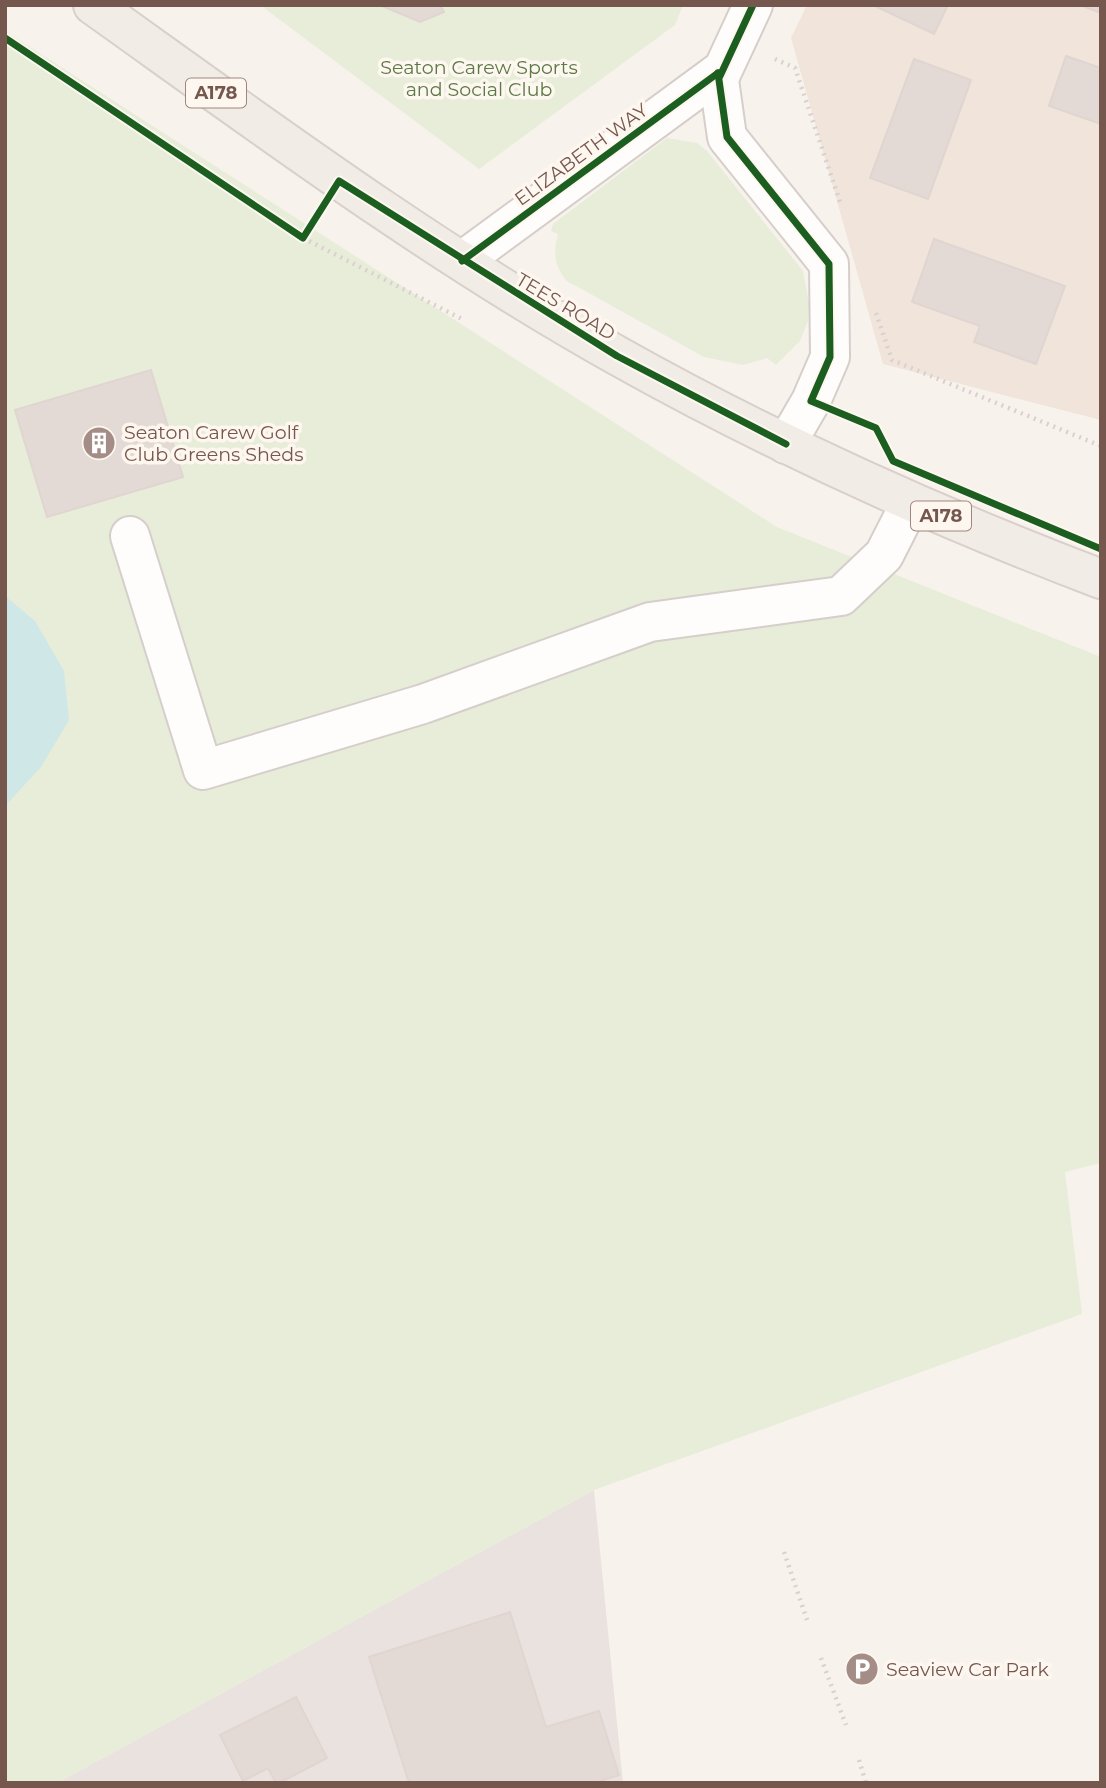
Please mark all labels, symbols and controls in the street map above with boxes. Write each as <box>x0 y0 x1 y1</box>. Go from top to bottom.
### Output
park label: Seaton Carew Sports and Social Club <box>380 56 578 101</box>
road number: A178 <box>186 78 246 108</box>
street label: ELIZABETH WAY <box>510 98 653 211</box>
street label: TEES ROAD <box>512 268 620 345</box>
place label: Seaton Carew Golf Club Greens Sheds <box>124 421 303 466</box>
building icon: Seaton Carew Golf Club Greens Sheds <box>80 424 118 462</box>
road number: A178 <box>911 502 971 530</box>
parking icon: Seaview Car Park <box>843 1650 881 1688</box>
place label: Seaview Car Park <box>886 1658 1049 1681</box>

